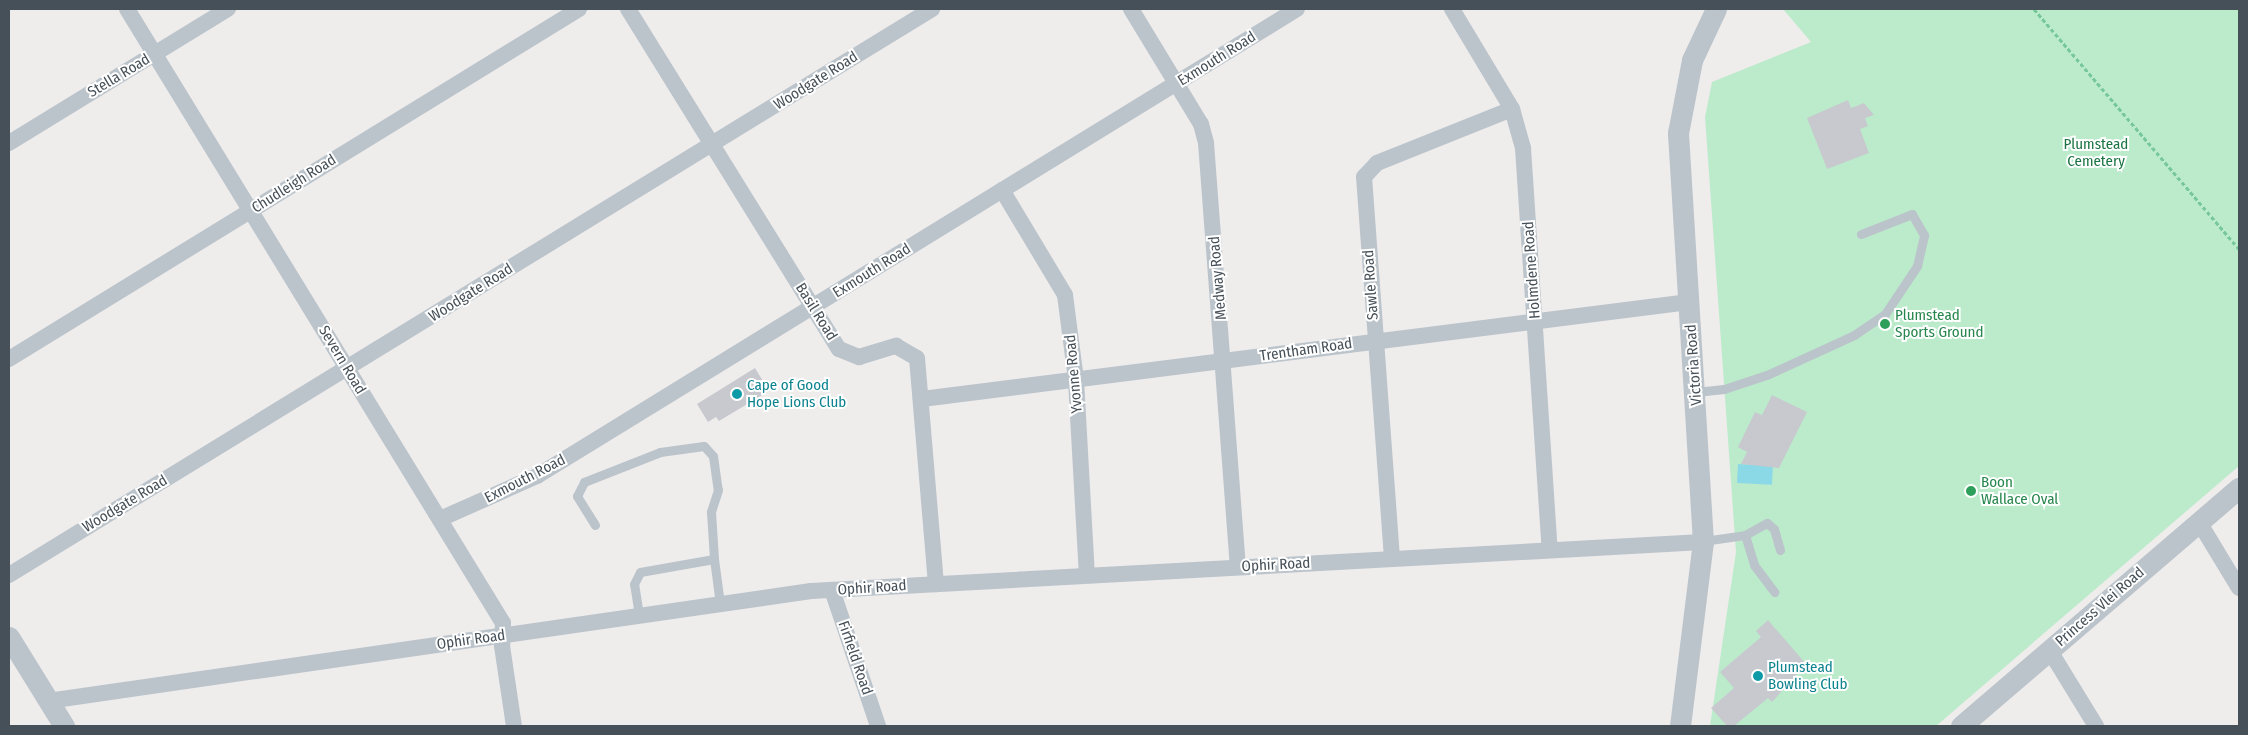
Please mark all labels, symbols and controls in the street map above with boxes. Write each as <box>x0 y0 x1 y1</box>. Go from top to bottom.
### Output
street label: Exmouth Road <box>1175 28 1259 90</box>
street label: Woodgate Road <box>771 48 861 114</box>
street label: Stella Road <box>85 50 153 102</box>
park label: Plumstead Cemetery <box>2064 135 2128 170</box>
street label: Chudleigh Road <box>249 151 339 217</box>
street label: Holmdene Road <box>1520 221 1544 319</box>
street label: Medway Road <box>1205 235 1231 321</box>
street label: Exmouth Road <box>830 240 914 302</box>
street label: Sawle Road <box>1360 249 1382 321</box>
street label: Woodgate Road <box>426 260 516 326</box>
street label: Basil Road <box>791 280 841 344</box>
place label: Plumstead Sports Ground <box>1895 306 1983 341</box>
marker: Plumstead Sports Ground <box>1879 318 1891 330</box>
street label: Severn Road <box>315 323 369 397</box>
street label: Victoria Road <box>1682 324 1706 406</box>
street label: Yvonne Road <box>1062 334 1086 414</box>
street label: Trentham Road <box>1259 335 1353 365</box>
place label: Cape of Good Hope Lions Club <box>747 376 846 411</box>
marker: Cape of Good Hope Lions Club <box>731 388 743 400</box>
street label: Exmouth Road <box>482 451 568 507</box>
street label: Woodgate Road <box>79 472 171 536</box>
place label: Boon Wallace Oval <box>1981 473 2058 508</box>
marker: Boon Wallace Oval <box>1965 485 1977 497</box>
street label: Ophir Road <box>1241 554 1311 576</box>
street label: Princess Vlei Road <box>2052 564 2148 650</box>
street label: Ophir Road <box>837 577 907 599</box>
street label: Firfield Road <box>834 619 876 697</box>
street label: Ophir Road <box>436 626 506 654</box>
place label: Plumstead Bowling Club <box>1768 658 1847 693</box>
marker: Plumstead Bowling Club <box>1752 670 1764 682</box>

